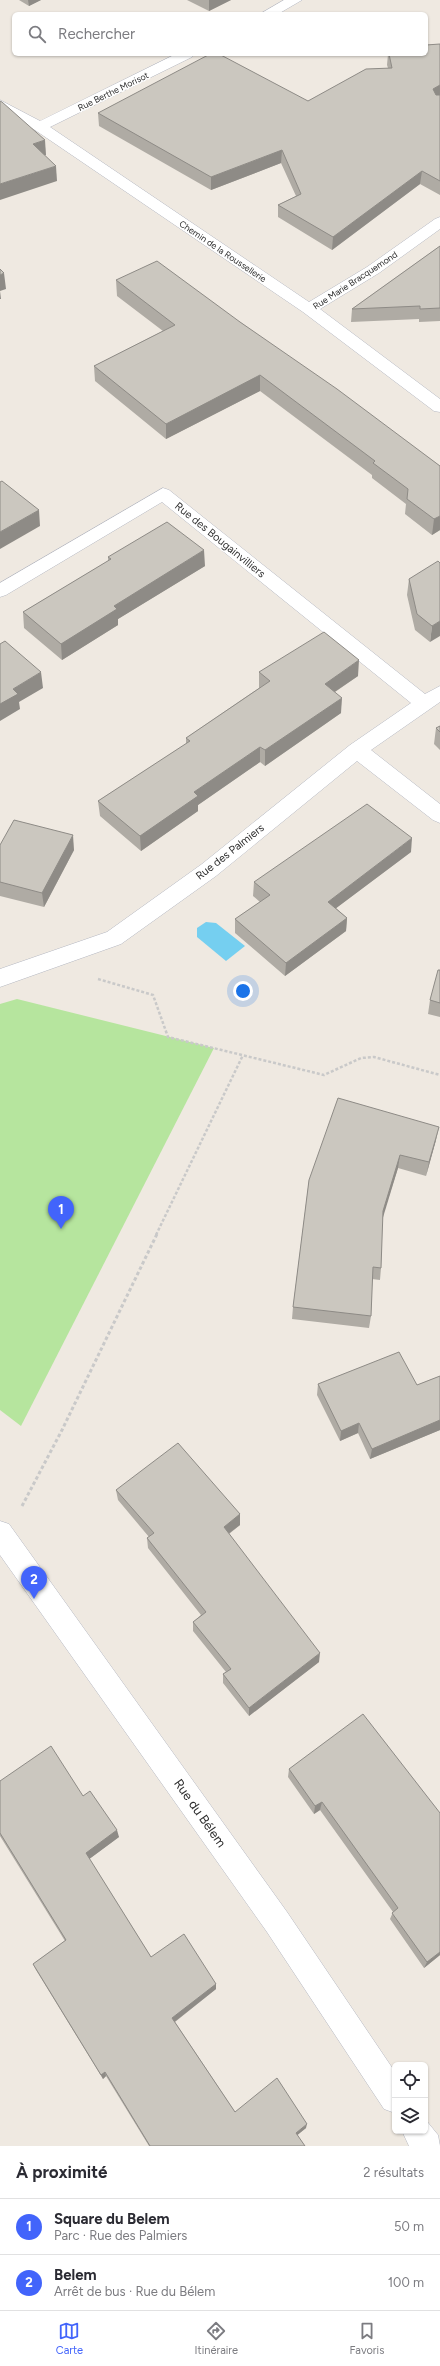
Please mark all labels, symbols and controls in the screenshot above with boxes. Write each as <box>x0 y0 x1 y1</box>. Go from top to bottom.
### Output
search box <box>12 12 428 56</box>
icon: search <box>26 23 48 45</box>
text: Rechercher <box>58 25 135 43</box>
street label: Rue Berthe Morisot <box>76 69 151 113</box>
street label: Chemin de la Roussellerie <box>177 218 269 284</box>
street label: Rue Marie Bracquemond <box>311 249 399 311</box>
street label: Rue des Bougainvilliers <box>172 500 268 580</box>
street label: Rue des Palmiers <box>193 821 267 883</box>
your location <box>233 981 253 1001</box>
pin: 1 <box>48 1196 74 1229</box>
pin: 2 <box>21 1566 47 1599</box>
street label: Rue du Bélem <box>171 1776 229 1850</box>
map controls <box>392 2062 428 2134</box>
button: locate <box>392 2062 428 2098</box>
button: layers <box>392 2098 428 2134</box>
text: À proximité <box>16 2162 107 2182</box>
text: 2 résultats <box>363 2165 424 2180</box>
text: Square du Belem <box>54 2210 170 2228</box>
text: 1 <box>26 2219 32 2234</box>
text: 50 m <box>394 2219 424 2234</box>
text: Parc · Rue des Palmiers <box>54 2228 187 2243</box>
text: Belem <box>54 2266 97 2284</box>
text: 2 <box>25 2275 33 2290</box>
text: 100 m <box>388 2275 424 2290</box>
text: Arrêt de bus · Rue du Bélem <box>54 2284 215 2299</box>
tab: Carte <box>56 2320 83 2357</box>
tab: Itinéraire <box>195 2320 238 2357</box>
tab: Favoris <box>349 2320 384 2357</box>

